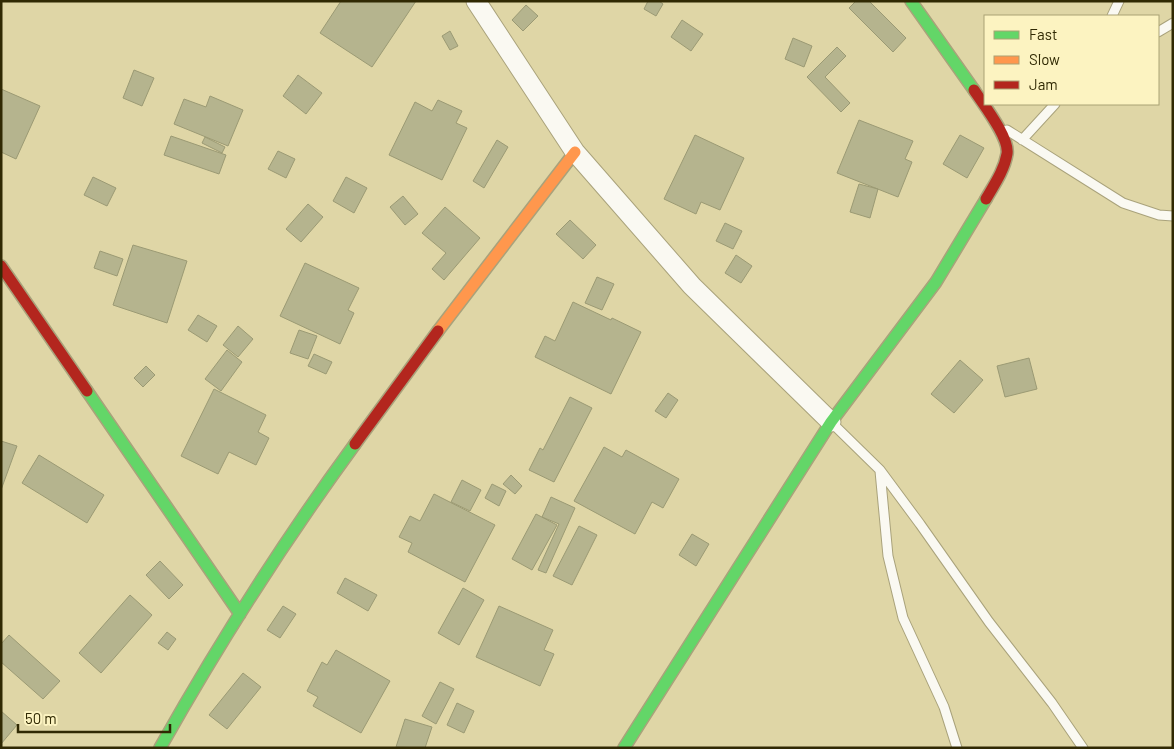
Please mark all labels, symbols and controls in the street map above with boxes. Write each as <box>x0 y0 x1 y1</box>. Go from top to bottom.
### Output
legend <box>984 15 1159 105</box>
text: Fast <box>1029 25 1057 43</box>
text: Slow <box>1029 50 1060 68</box>
text: Jam <box>1029 75 1058 93</box>
scale bar <box>18 702 170 734</box>
text: 50 m <box>25 709 57 727</box>

